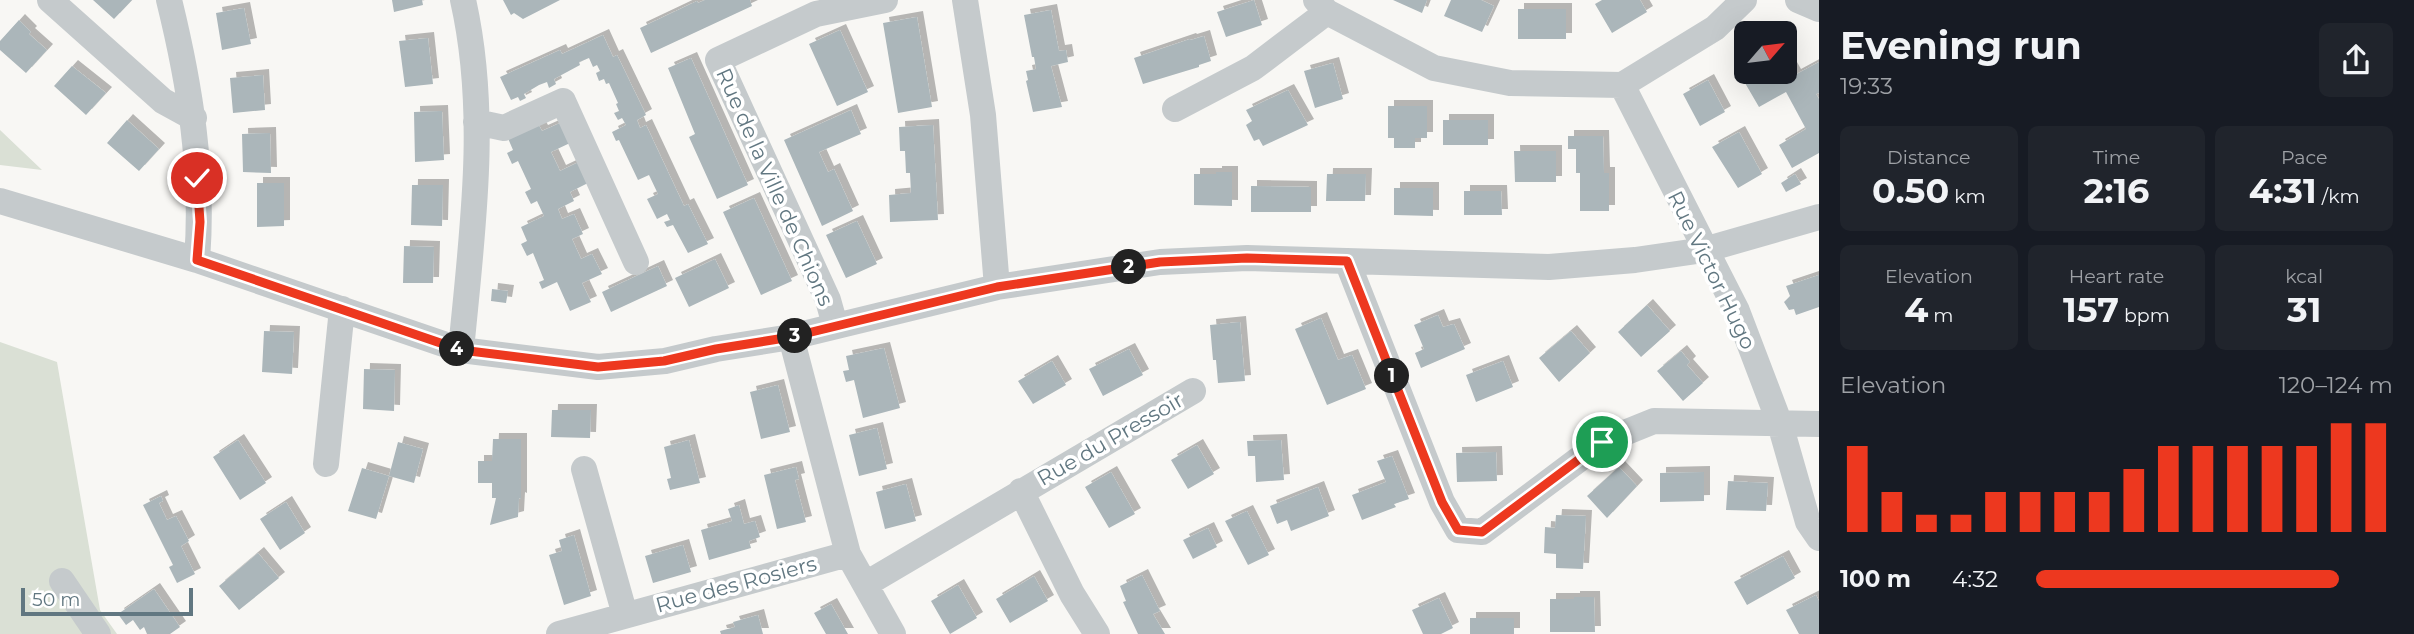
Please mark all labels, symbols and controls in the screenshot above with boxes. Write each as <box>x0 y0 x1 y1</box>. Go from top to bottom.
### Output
north arrow <box>1734 21 1797 84</box>
map controls <box>1734 21 1797 84</box>
text: Evening run <box>1840 22 2082 69</box>
button: share <box>2319 23 2393 97</box>
street label: Rue de la Ville de Chions <box>711 64 839 310</box>
text: 19:33 <box>1840 72 1893 100</box>
text: Distance <box>1887 146 1971 169</box>
text: Time <box>2093 146 2140 169</box>
text: Pace <box>2281 146 2327 169</box>
pin <box>167 148 227 208</box>
icon: check <box>178 159 216 197</box>
text: 0.50 <box>1872 169 1949 212</box>
text: 2:16 <box>2084 169 2149 212</box>
text: 4:31 <box>2249 169 2317 212</box>
text: km <box>1949 185 1986 208</box>
text: /km <box>2317 185 2360 208</box>
street label: Rue Victor Hugo <box>1663 187 1761 353</box>
pin: 2 <box>1112 250 1146 284</box>
text: 2 <box>1123 255 1134 278</box>
text: Elevation <box>1885 265 1973 288</box>
text: Heart rate <box>2069 265 2164 288</box>
text: kcal <box>2285 265 2323 288</box>
text: 4 <box>1904 288 1928 331</box>
text: 157 <box>2063 288 2119 331</box>
text: 31 <box>2287 288 2321 331</box>
text: m <box>1928 304 1953 327</box>
text: bpm <box>2119 304 2170 327</box>
pin: 3 <box>778 318 812 354</box>
text: 3 <box>789 324 800 347</box>
pin: 4 <box>440 332 475 366</box>
text: 4 <box>450 337 463 360</box>
pin: 1 <box>1374 358 1410 394</box>
text: 1 <box>1388 364 1395 387</box>
text: Elevation <box>1840 371 1946 399</box>
text: 120–124 m <box>2279 371 2393 399</box>
street label: Rue du Pressoir <box>1033 387 1187 491</box>
pin <box>1572 412 1632 472</box>
icon: arrive <box>1583 423 1621 461</box>
street label: Rue des Rosiers <box>653 550 819 618</box>
text: 100 m <box>1840 565 1911 593</box>
text: 4:32 <box>1952 565 1998 593</box>
scale bar <box>21 585 192 617</box>
text: 50 m <box>32 588 80 611</box>

